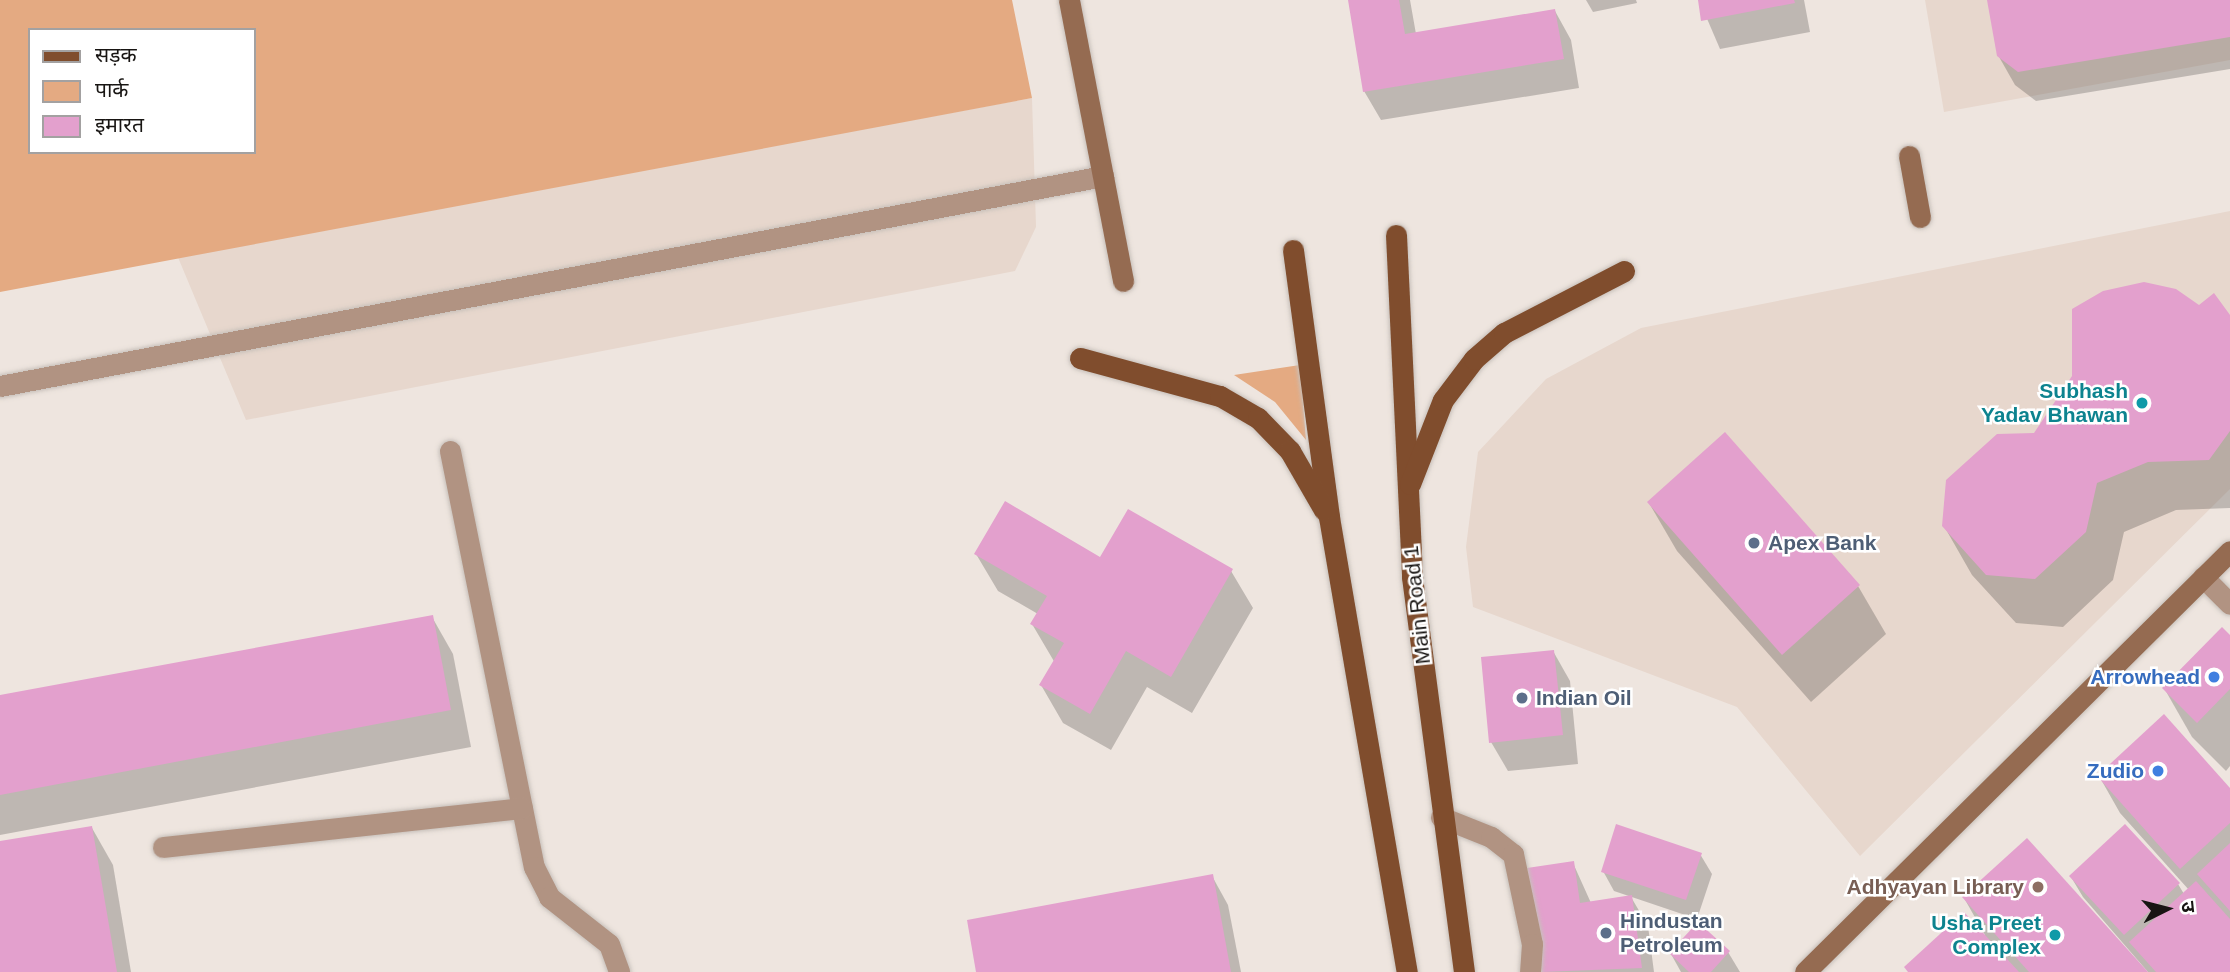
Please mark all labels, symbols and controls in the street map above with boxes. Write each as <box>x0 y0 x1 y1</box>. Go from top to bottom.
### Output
legend <box>28 28 256 154</box>
text: सड़क <box>95 43 137 66</box>
text: पार्क <box>95 78 129 101</box>
text: इमारत <box>95 113 144 136</box>
place label: Subhash Yadav Bhawan <box>1981 378 2128 428</box>
marker: Subhash Yadav Bhawan <box>2134 395 2150 411</box>
place label: Apex Bank <box>1768 530 1877 556</box>
marker: Apex Bank <box>1746 535 1762 551</box>
street label: Main Road 1 <box>1398 544 1436 666</box>
place label: Arrowhead <box>2090 664 2200 690</box>
marker: Arrowhead <box>2206 669 2222 685</box>
place label: Indian Oil <box>1536 685 1632 711</box>
marker: Indian Oil <box>1514 690 1530 706</box>
place label: Zudio <box>2087 758 2144 784</box>
marker: Zudio <box>2150 763 2166 779</box>
place label: Adhyayan Library <box>1847 874 2024 900</box>
north arrow <box>2132 874 2202 944</box>
marker: Adhyayan Library <box>2030 879 2046 895</box>
text: उ <box>2177 900 2199 913</box>
place label: Hindustan Petroleum <box>1620 908 1723 958</box>
place label: Usha Preet Complex <box>1931 910 2041 960</box>
marker: Hindustan Petroleum <box>1598 925 1614 941</box>
marker: Usha Preet Complex <box>2047 927 2063 943</box>

